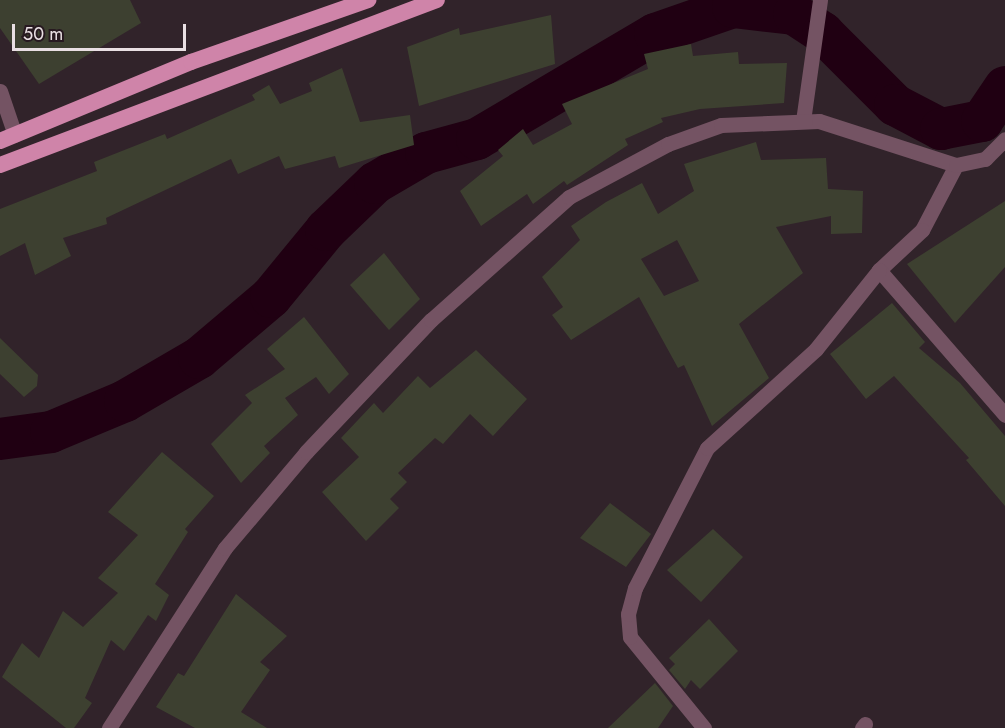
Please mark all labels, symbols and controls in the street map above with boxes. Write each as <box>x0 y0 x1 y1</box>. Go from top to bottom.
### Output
scale bar <box>15 12 189 50</box>
text: 50 m <box>23 21 63 47</box>

